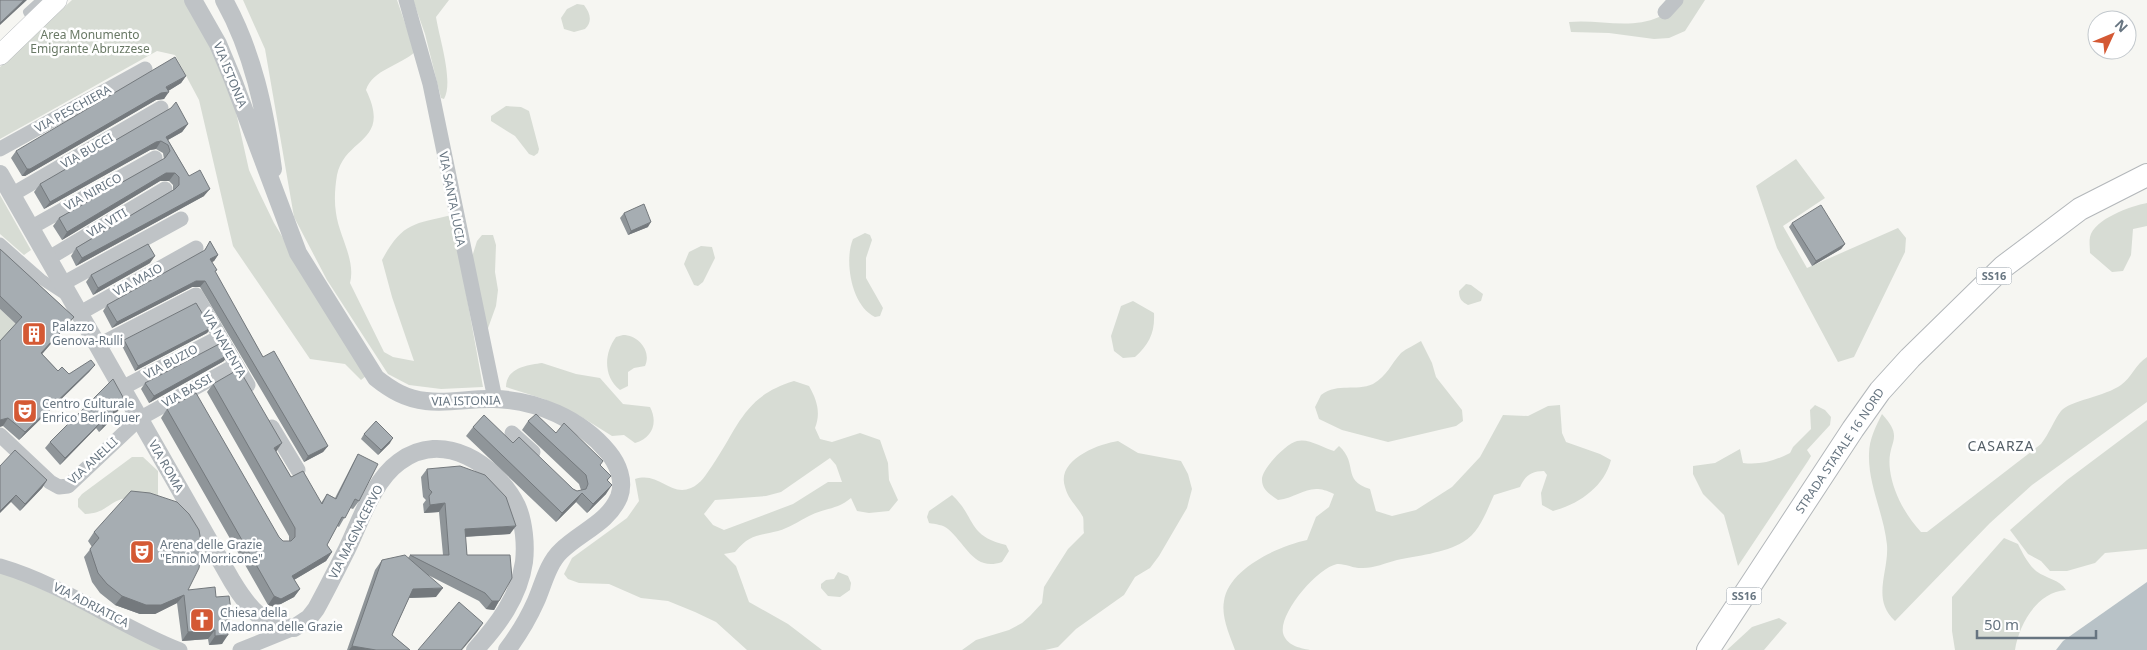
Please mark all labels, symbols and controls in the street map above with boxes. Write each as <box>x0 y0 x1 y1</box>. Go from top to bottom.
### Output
north arrow <box>2087 10 2137 60</box>
text: N <box>2111 15 2133 36</box>
park label: Area Monumento Emigrante Abruzzese <box>30 26 150 57</box>
street label: VIA ISTONIA <box>210 39 251 110</box>
street label: VIA PESCHIERA <box>31 80 114 137</box>
street label: VIA BUCCI <box>58 129 116 172</box>
street label: VIA SANTA LUCIA <box>435 150 470 248</box>
street label: VIA NIRICO <box>61 169 125 214</box>
street label: VIA VITI <box>83 204 130 241</box>
street label: VIA MAIO <box>110 259 166 300</box>
road number: SS16 <box>1976 268 2012 284</box>
street label: VIA NAVENTA <box>198 307 251 381</box>
place label: Palazzo Genova-Rulli <box>52 318 123 349</box>
building icon: Palazzo Genova-Rulli <box>21 321 47 347</box>
street label: VIA BUZIO <box>141 340 201 383</box>
street label: VIA BASSI <box>159 370 215 411</box>
street label: STRADA STATALE 16 NORD <box>1791 384 1888 517</box>
street label: VIA ISTONIA <box>431 391 501 410</box>
place label: Centro Culturale Enrico Berlinguer <box>42 395 140 426</box>
theatre icon: Centro Culturale Enrico Berlinguer <box>12 398 38 424</box>
street label: VIA ANELLI <box>64 433 121 488</box>
district label: CASARZA <box>1967 436 2035 455</box>
street label: VIA ROMA <box>145 437 188 495</box>
street label: VIA MAGNACERVO <box>324 482 387 582</box>
place label: Arena delle Grazie "Ennio Morricone" <box>160 536 263 567</box>
theatre icon: Arena delle Grazie "Ennio Morricone" <box>129 539 155 565</box>
street label: VIA ADRIATICA <box>50 578 132 631</box>
road number: SS16 <box>1726 588 1762 604</box>
place label: Chiesa della Madonna delle Grazie <box>220 604 343 635</box>
church icon: Chiesa della Madonna delle Grazie <box>189 607 215 633</box>
scale bar <box>1977 608 2096 640</box>
text: 50 m <box>1984 614 2019 634</box>

